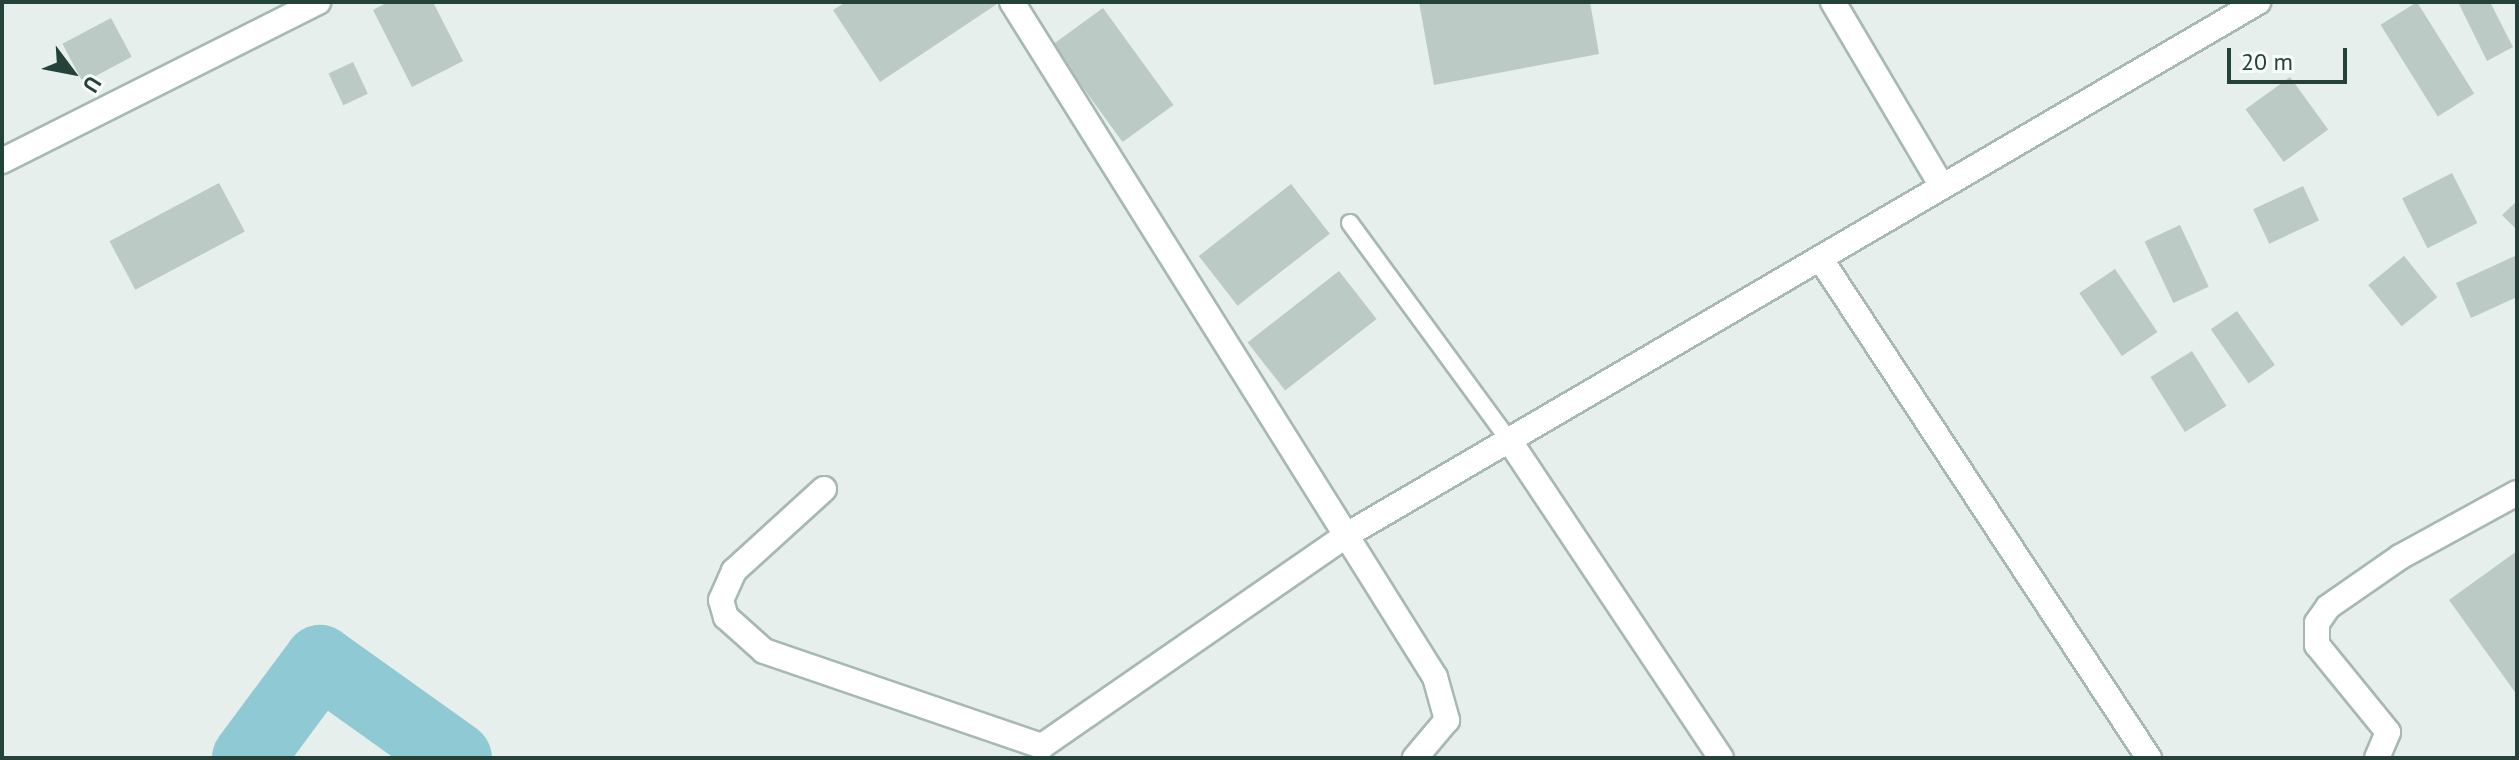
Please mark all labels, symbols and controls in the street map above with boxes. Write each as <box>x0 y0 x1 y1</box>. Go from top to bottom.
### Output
north arrow <box>32 32 112 112</box>
scale bar <box>2231 32 2351 82</box>
text: 20 m <box>2241 46 2293 77</box>
text: U <box>77 71 108 98</box>

